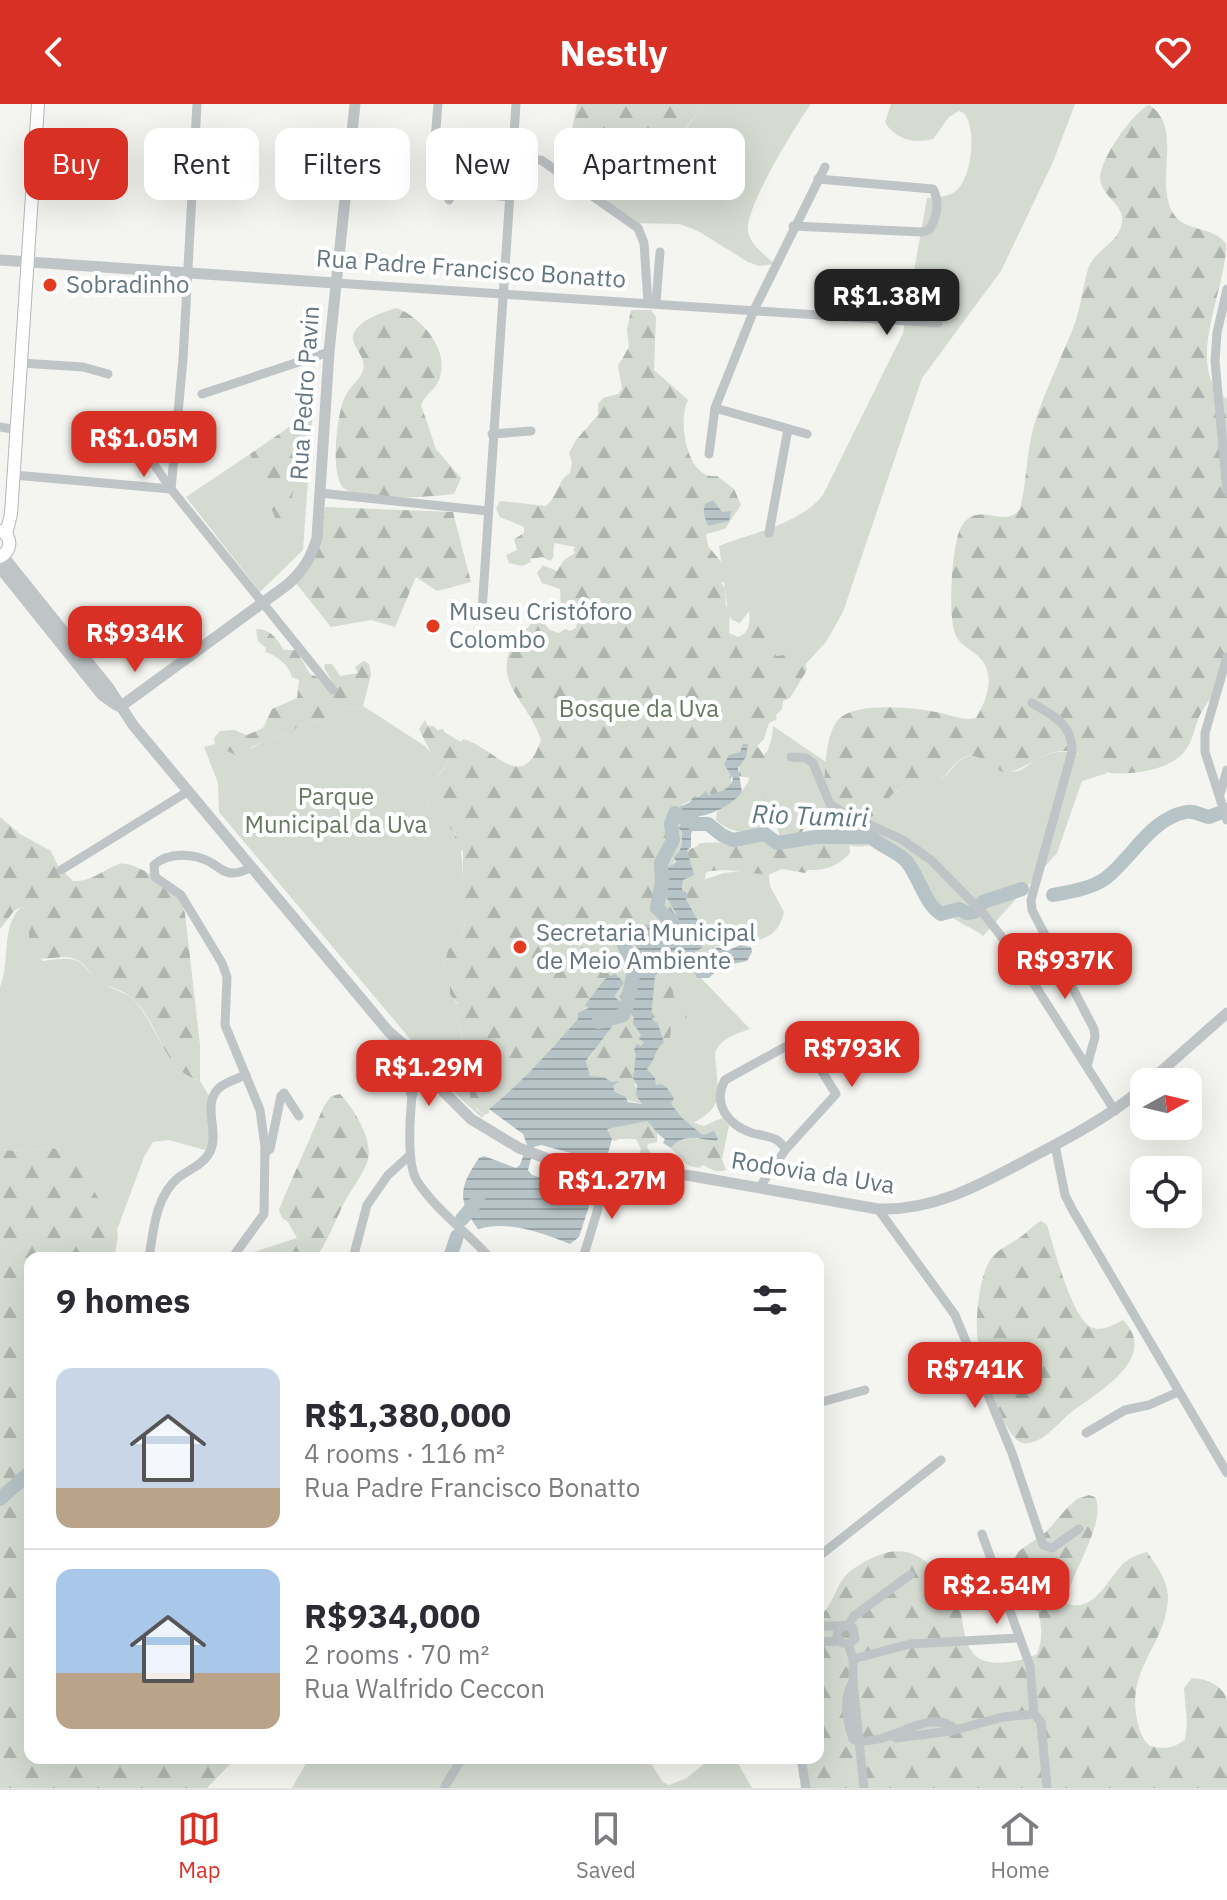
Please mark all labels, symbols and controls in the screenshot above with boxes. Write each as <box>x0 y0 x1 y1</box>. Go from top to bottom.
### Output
text: Nestly <box>560 29 667 76</box>
icon: back <box>32 30 76 74</box>
icon: heart <box>1151 30 1195 74</box>
chip: Buy <box>24 128 128 200</box>
chip: Rent <box>144 128 259 200</box>
chip: Filters <box>275 128 410 200</box>
chip: New <box>426 128 538 200</box>
chip: Apartment <box>554 128 745 200</box>
street label: Rua Padre Francisco Bonatto <box>315 241 627 295</box>
place label: Sobradinho <box>66 268 189 300</box>
pin: R$1.38M <box>813 269 961 337</box>
marker: Sobradinho <box>41 276 59 294</box>
text: R$1.38M <box>832 278 942 312</box>
street label: Rua Pedro Pavin <box>282 305 326 481</box>
pin: R$1.05M <box>70 411 218 479</box>
text: R$1.05M <box>89 420 199 454</box>
place label: Museu Cristóforo Colombo <box>449 595 632 655</box>
pin: R$934K <box>70 606 200 674</box>
text: R$934K <box>86 615 184 649</box>
marker: Museu Cristóforo Colombo <box>424 617 442 635</box>
park label: Bosque da Uva <box>559 692 719 724</box>
park label: Parque Municipal da Uva <box>245 780 428 840</box>
water label: Rio Tumiri <box>751 796 869 834</box>
place label: Secretaria Municipal de Meio Ambiente <box>536 916 756 976</box>
pin: R$937K <box>1000 933 1130 1001</box>
marker: Secretaria Municipal de Meio Ambiente <box>511 938 529 956</box>
text: R$937K <box>1016 942 1114 976</box>
pin: R$793K <box>787 1021 917 1089</box>
text: R$793K <box>803 1030 901 1064</box>
pin: R$1.29M <box>355 1040 503 1108</box>
text: R$1.29M <box>374 1049 484 1083</box>
north arrow <box>1130 1068 1202 1140</box>
map controls <box>1130 1068 1202 1228</box>
street label: Rodovia da Uva <box>729 1143 897 1201</box>
pin: R$1.27M <box>538 1153 686 1221</box>
button: locate <box>1130 1156 1202 1228</box>
text: R$1.27M <box>557 1162 667 1196</box>
text: 9 homes <box>56 1278 191 1322</box>
icon: filters <box>748 1278 792 1322</box>
pin: R$741K <box>910 1342 1040 1410</box>
text: R$741K <box>926 1351 1024 1385</box>
text: R$1,380,000 <box>304 1392 511 1436</box>
icon: home <box>120 1400 216 1496</box>
text: 4 rooms · 116 m² <box>304 1436 505 1470</box>
text: Rua Padre Francisco Bonatto <box>304 1470 640 1504</box>
pin: R$2.54M <box>923 1558 1071 1626</box>
text: R$2.54M <box>942 1567 1052 1601</box>
text: R$934,000 <box>304 1593 480 1637</box>
icon: home <box>120 1601 216 1697</box>
text: 2 rooms · 70 m² <box>304 1637 489 1671</box>
text: Rua Walfrido Ceccon <box>304 1671 545 1705</box>
tab: Map <box>177 1807 221 1884</box>
tab: Saved <box>576 1807 636 1884</box>
tab: Home <box>990 1807 1050 1884</box>

